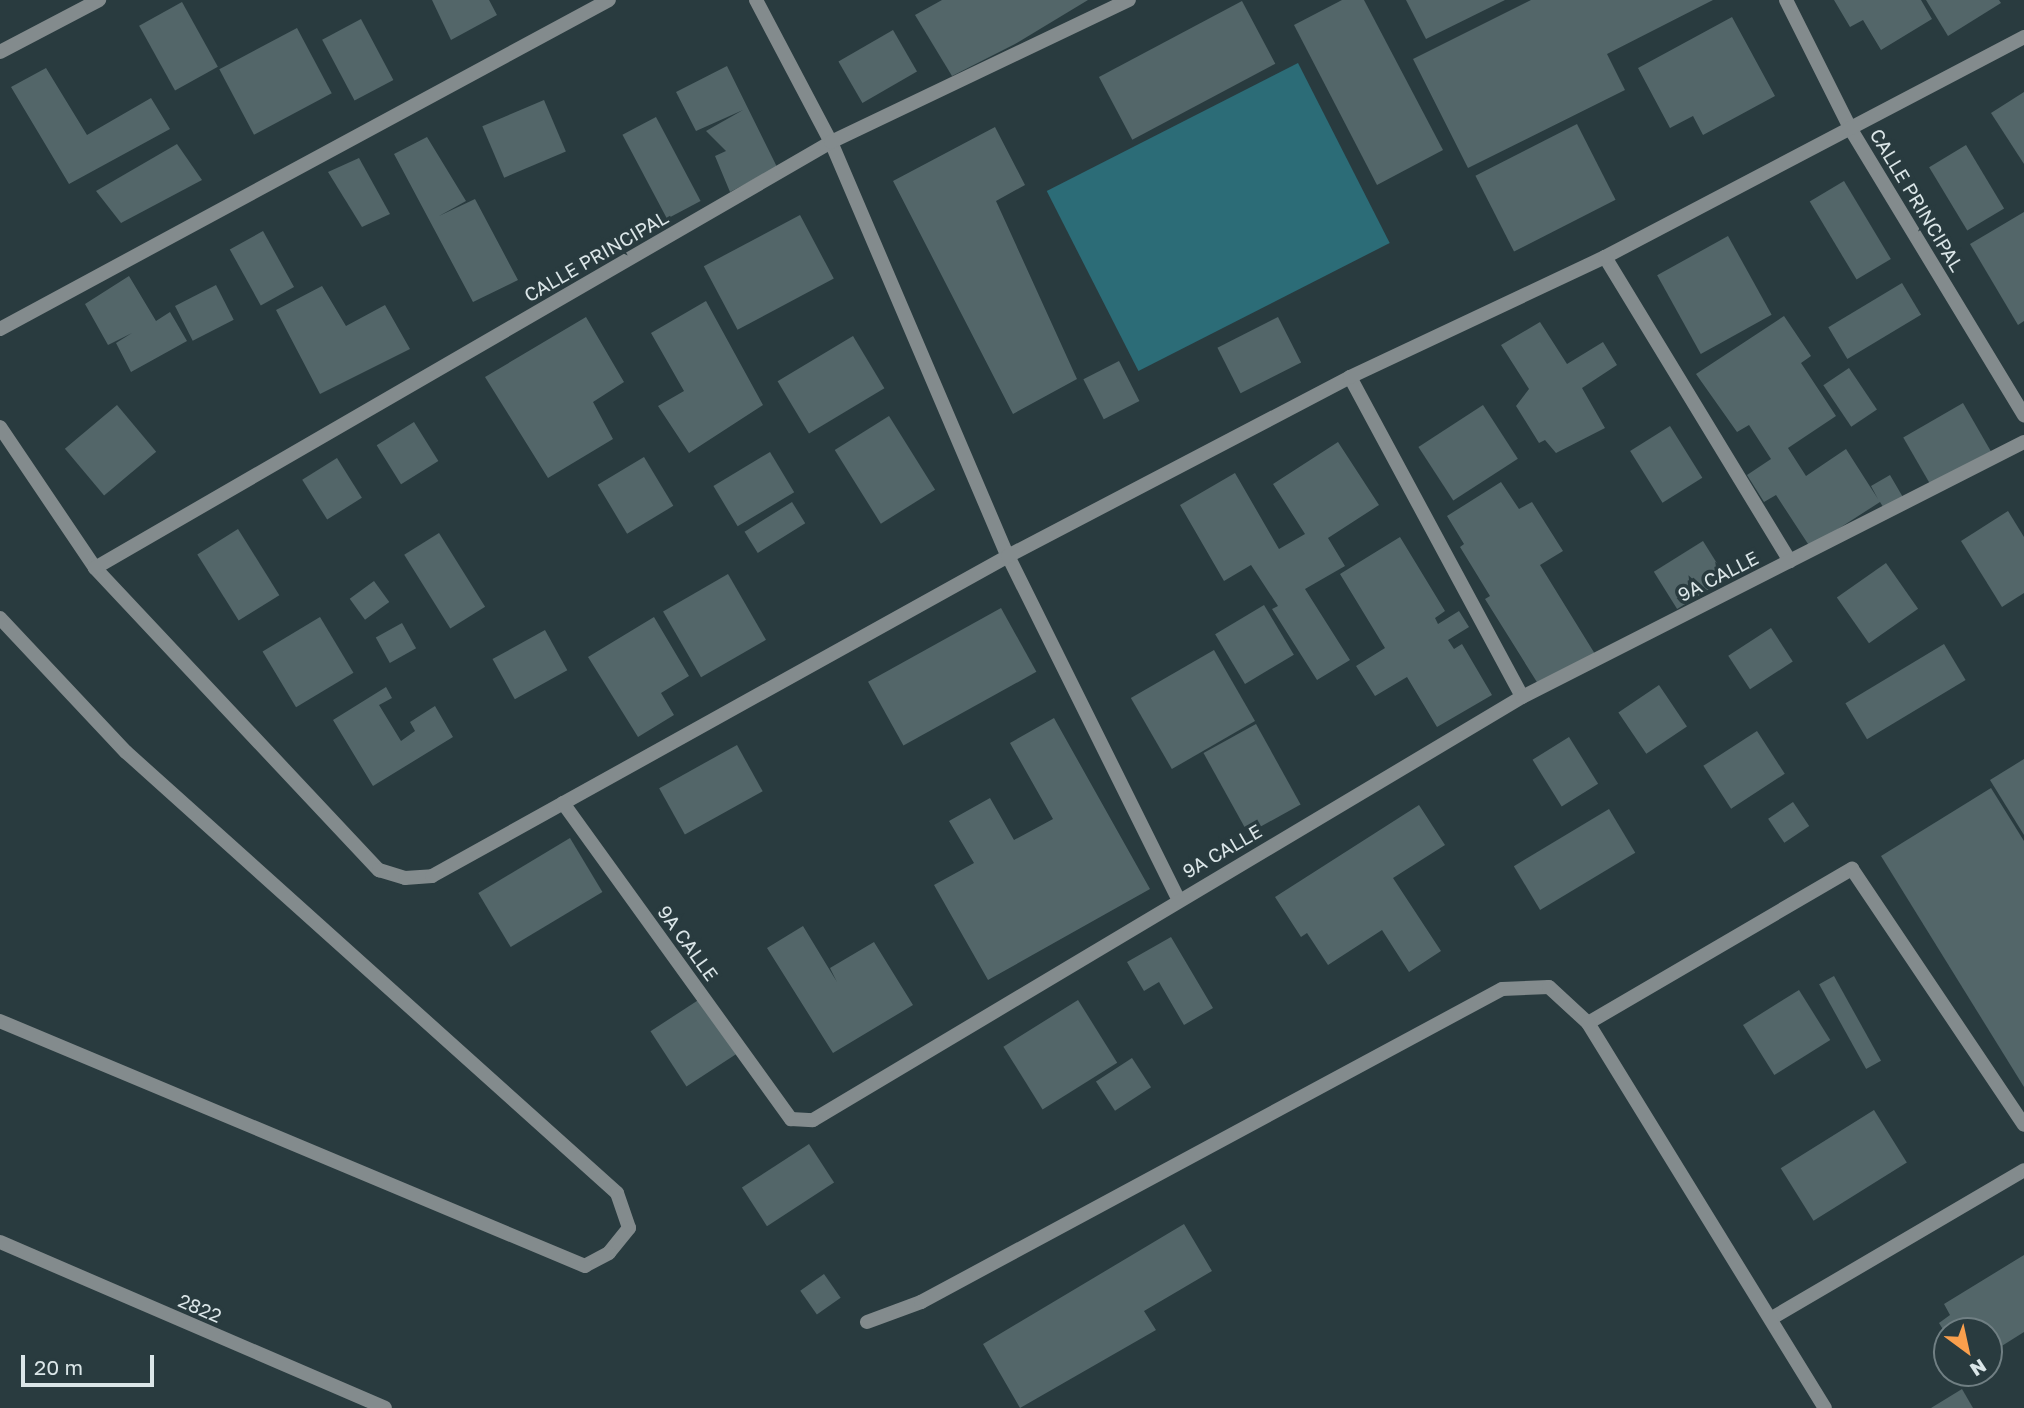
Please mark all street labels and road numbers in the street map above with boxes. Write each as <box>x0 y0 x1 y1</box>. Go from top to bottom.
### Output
street label: CALLE PRINCIPAL <box>1865 125 1969 275</box>
street label: CALLE PRINCIPAL <box>520 206 672 306</box>
street label: 9A CALLE <box>1674 546 1762 606</box>
street label: 9A CALLE <box>1178 819 1266 883</box>
street label: 9A CALLE <box>653 901 723 985</box>
street label: 2822 <box>175 1289 225 1327</box>

